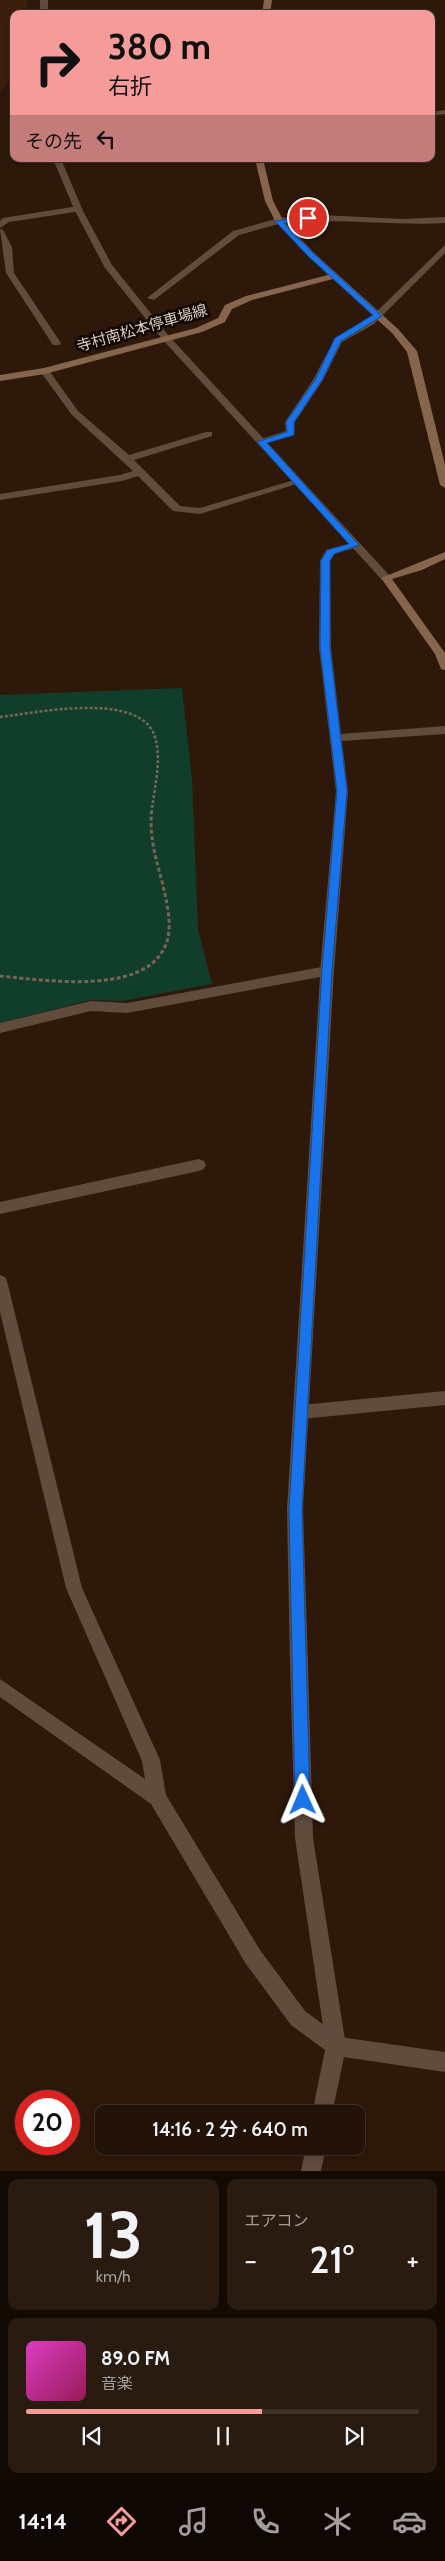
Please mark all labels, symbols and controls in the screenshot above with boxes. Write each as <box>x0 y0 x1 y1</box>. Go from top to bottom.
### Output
text: 380 m <box>108 25 211 68</box>
icon: right <box>25 30 90 95</box>
text: 右折 <box>108 73 152 100</box>
icon: left <box>92 125 120 153</box>
text: その先 <box>25 130 82 153</box>
pin <box>287 197 329 239</box>
icon: arrive <box>294 204 322 232</box>
street label: 寺村南松本停車場線 <box>75 301 209 355</box>
position arrow <box>276 1773 328 1825</box>
speed limit sign: 20 <box>15 2090 80 2155</box>
text: 14:16 · 2 分 · 640 m <box>152 2118 308 2141</box>
text: 13 <box>84 2195 143 2274</box>
text: エアコン <box>245 2211 309 2230</box>
text: 21° <box>310 2236 354 2283</box>
text: − <box>245 2243 257 2277</box>
text: + <box>407 2243 419 2277</box>
text: km/h <box>96 2267 131 2286</box>
text: 89.0 FM <box>101 2347 170 2370</box>
text: 音楽 <box>101 2374 133 2393</box>
icon: previous <box>78 2422 106 2450</box>
icon: pause <box>209 2422 237 2450</box>
icon: next <box>340 2422 368 2450</box>
icon: directions <box>104 2504 139 2539</box>
icon: music <box>176 2504 211 2539</box>
icon: phone <box>248 2504 283 2539</box>
icon: climate <box>320 2504 355 2539</box>
icon: car <box>392 2504 427 2539</box>
text: 14:14 <box>18 2508 67 2535</box>

